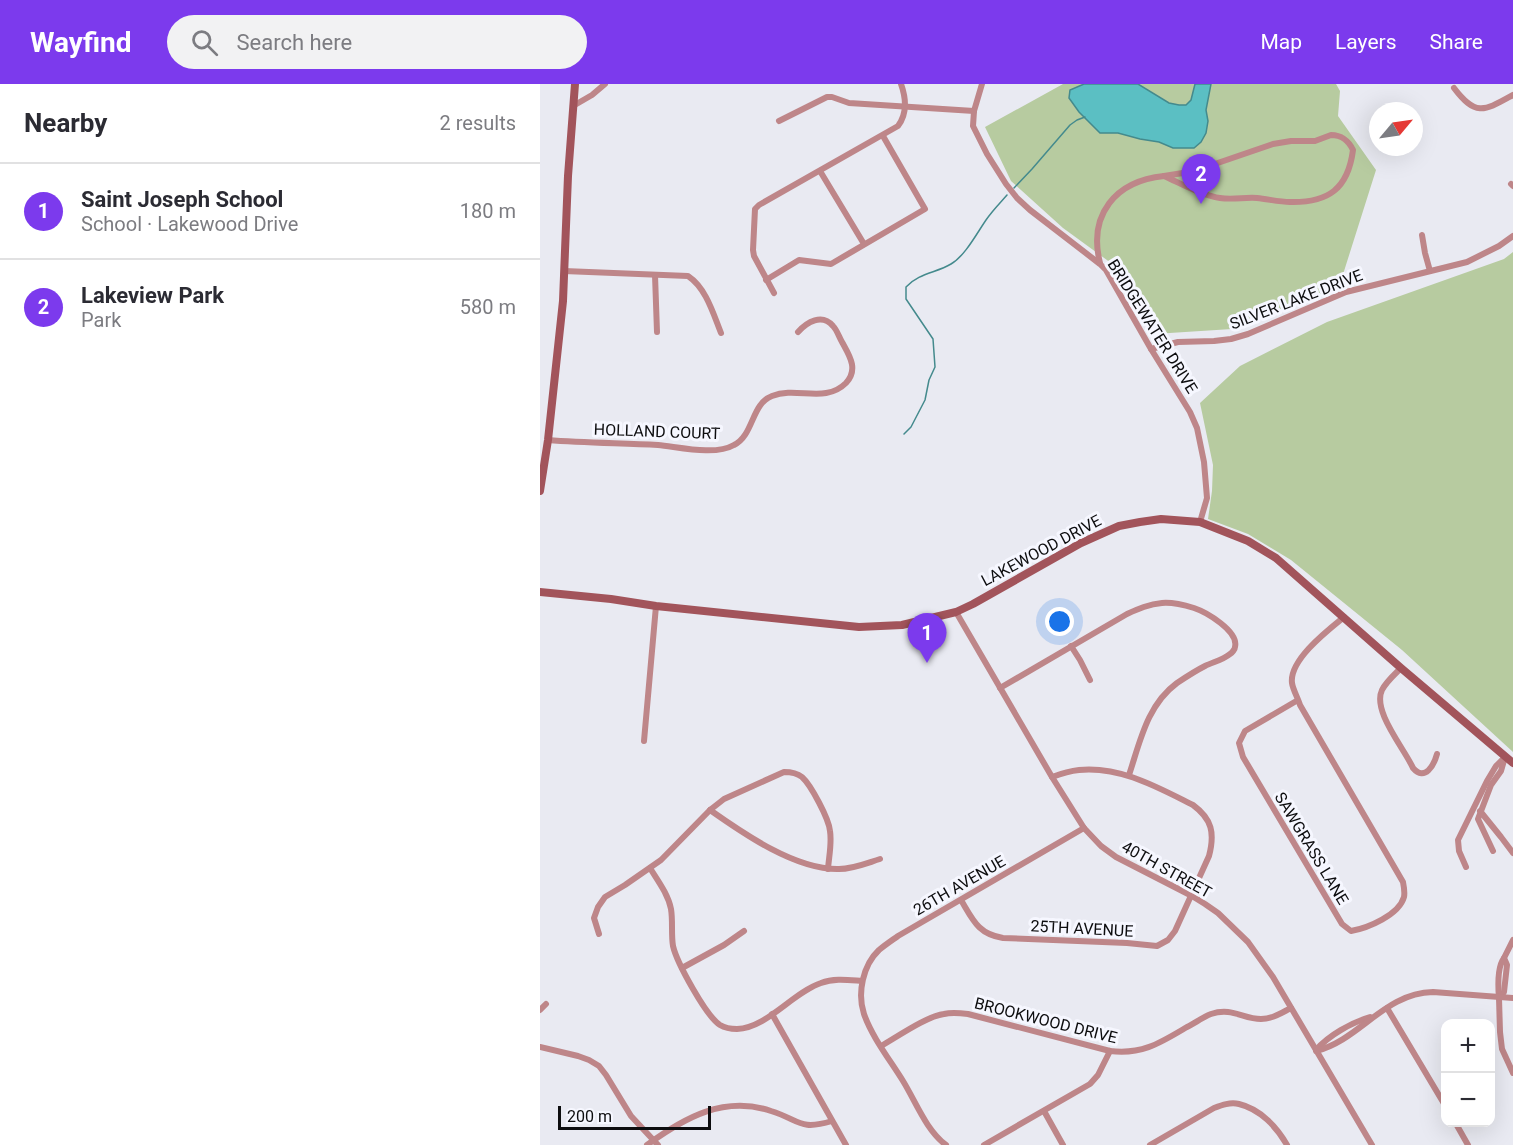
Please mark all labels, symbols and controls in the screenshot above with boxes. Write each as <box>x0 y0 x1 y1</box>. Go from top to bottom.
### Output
search box <box>167 15 587 69</box>
text: Wayfind <box>30 26 131 59</box>
icon: search <box>188 26 221 59</box>
text: Search here <box>236 30 352 55</box>
text: Map <box>1260 30 1302 54</box>
text: Layers <box>1335 30 1396 54</box>
text: Share <box>1429 30 1483 54</box>
north arrow <box>1369 102 1423 156</box>
text: Nearby <box>24 108 107 138</box>
text: 2 results <box>440 111 516 135</box>
pin: 2 <box>1182 154 1220 204</box>
text: Saint Joseph School <box>81 187 283 212</box>
text: 1 <box>38 199 49 223</box>
text: 180 m <box>460 199 516 223</box>
text: School · Lakewood Drive <box>81 212 298 236</box>
street label: BRIDGEWATER DRIVE <box>1104 256 1202 397</box>
street label: SILVER LAKE DRIVE <box>1227 265 1365 334</box>
text: Lakeview Park <box>81 283 224 308</box>
text: 2 <box>38 295 49 319</box>
text: 580 m <box>460 295 516 319</box>
text: Park <box>81 308 121 332</box>
street label: HOLLAND COURT <box>593 420 721 443</box>
street label: LAKEWOOD DRIVE <box>978 511 1104 590</box>
your location <box>1045 607 1074 636</box>
pin: 1 <box>908 614 946 663</box>
street label: SAWGRASS LANE <box>1271 789 1353 908</box>
street label: 40TH STREET <box>1119 837 1215 902</box>
street label: 26TH AVENUE <box>910 851 1009 919</box>
street label: 25TH AVENUE <box>1030 916 1134 941</box>
street label: BROOKWOOD DRIVE <box>972 994 1119 1047</box>
map controls <box>1441 1019 1495 1127</box>
button: + <box>1441 1019 1495 1073</box>
button: − <box>1441 1073 1495 1127</box>
scale bar <box>558 1103 711 1130</box>
text: 200 m <box>567 1107 612 1126</box>

